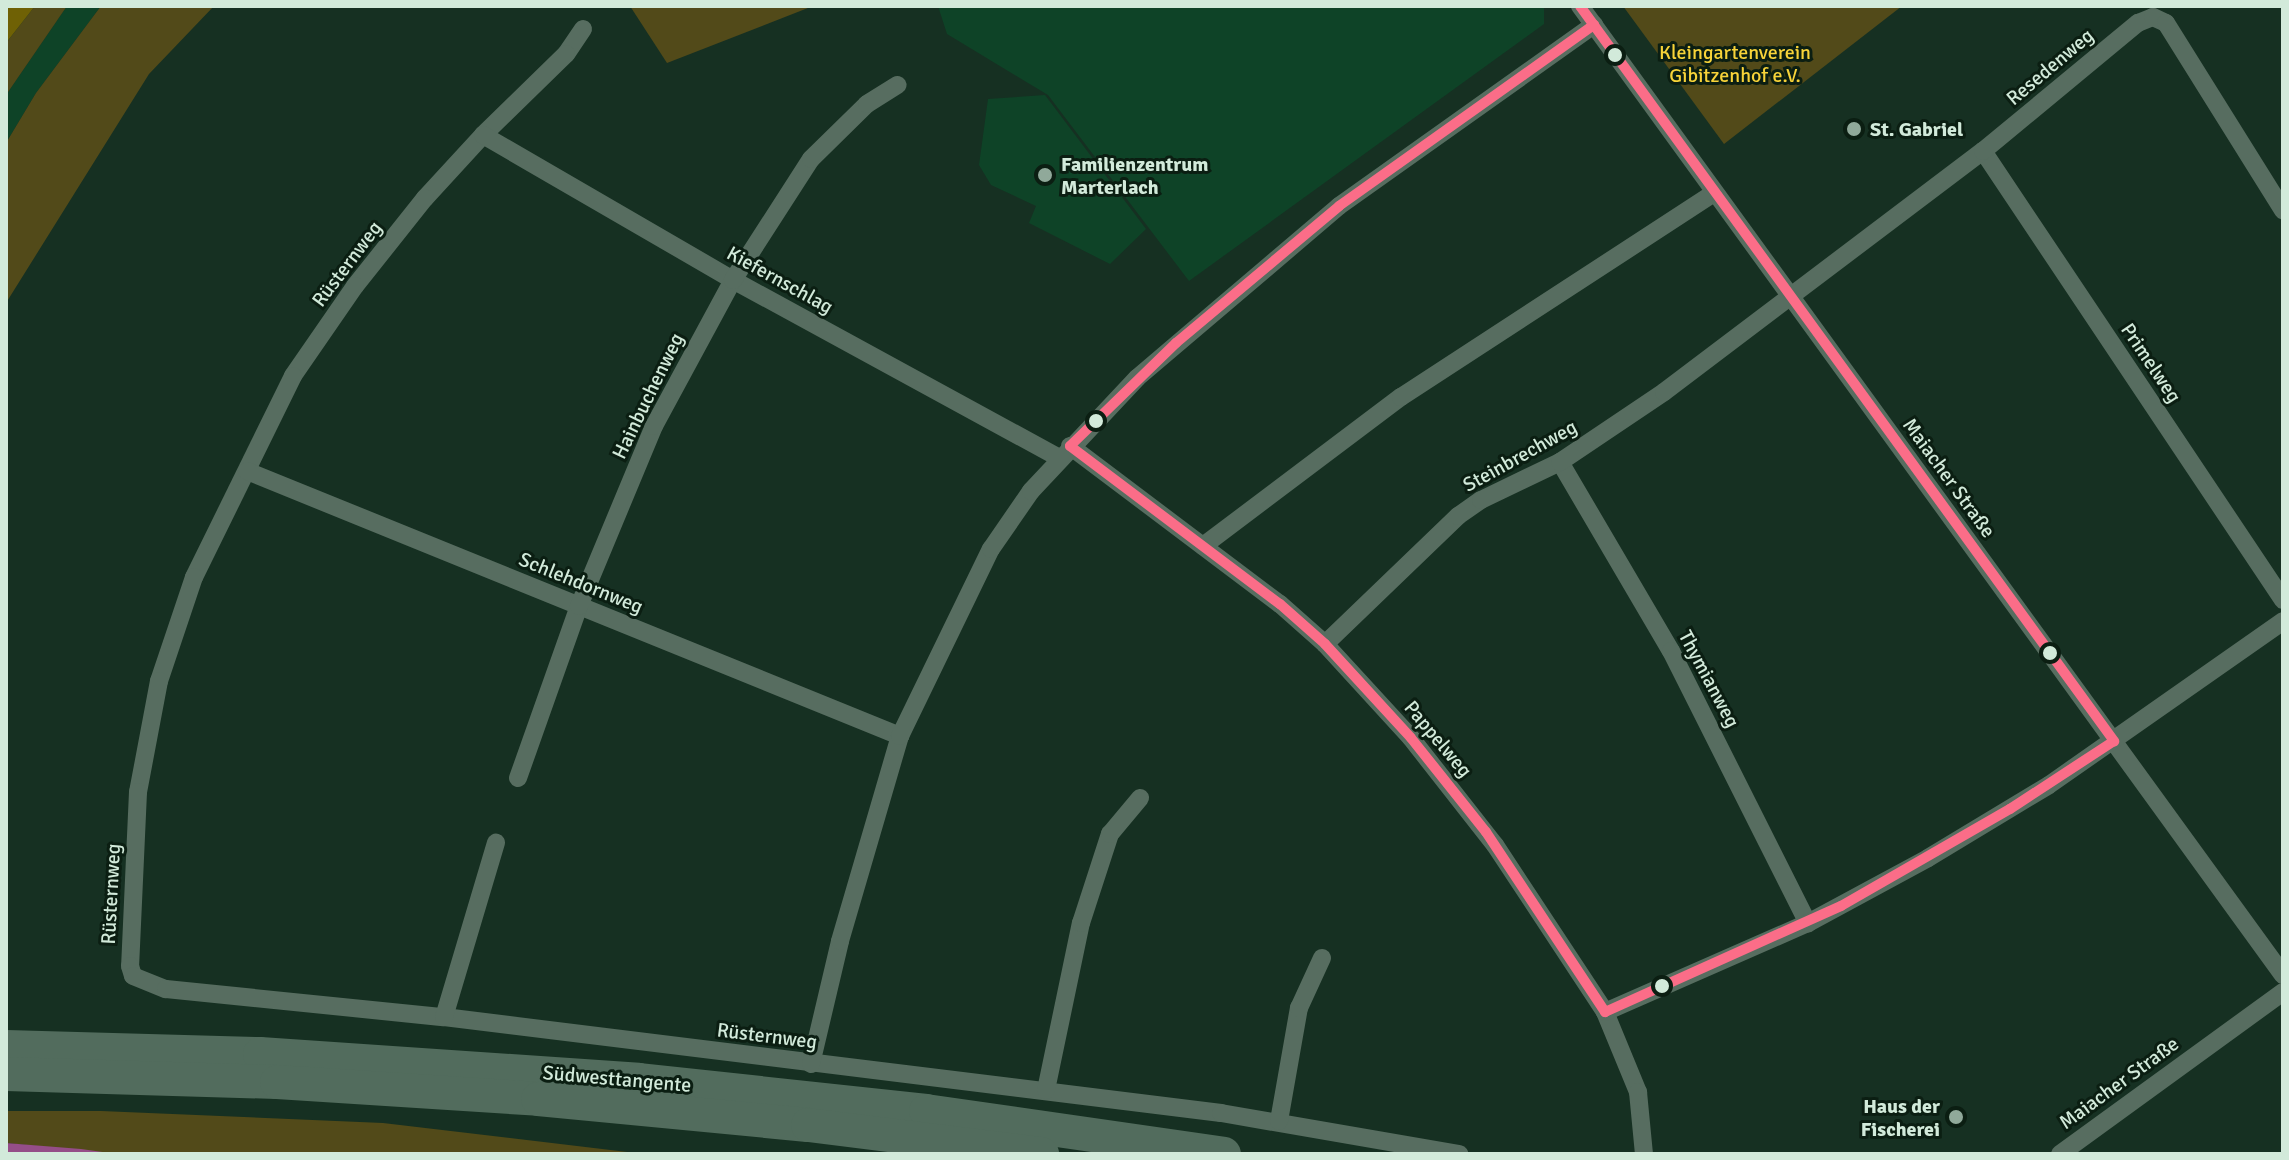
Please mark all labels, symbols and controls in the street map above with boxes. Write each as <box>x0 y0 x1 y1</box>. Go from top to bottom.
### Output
street label: Resedenweg <box>2002 24 2098 110</box>
park label: Kleingartenverein Gibitzenhof e.V. <box>1659 40 1811 87</box>
unlabelled marker <box>1607 47 1623 63</box>
place label: St. Gabriel <box>1870 117 1963 141</box>
marker: St. Gabriel <box>1845 120 1863 138</box>
place label: Familienzentrum Marterlach <box>1061 152 1208 199</box>
marker: Familienzentrum Marterlach <box>1036 166 1054 184</box>
street label: Rüsternweg <box>307 217 387 311</box>
street label: Kiefernschlag <box>723 241 837 319</box>
street label: Primelweg <box>2116 319 2186 407</box>
street label: Hainbuchenweg <box>607 329 689 463</box>
unlabelled marker <box>1088 413 1104 429</box>
street label: Maiacher Straße <box>1898 414 2000 542</box>
street label: Steinbrechweg <box>1459 415 1581 497</box>
street label: Schlehdornweg <box>515 547 647 619</box>
street label: Thymianweg <box>1673 626 1745 732</box>
unlabelled marker <box>2042 645 2058 661</box>
street label: Pappelweg <box>1399 696 1477 782</box>
street label: Rüsternweg <box>96 843 126 945</box>
unlabelled marker <box>1654 978 1670 994</box>
street label: Rüsternweg <box>716 1018 818 1054</box>
street label: Maiacher Straße <box>2055 1032 2183 1134</box>
street label: Südwesttangente <box>542 1061 692 1097</box>
place label: Haus der Fischerei <box>1861 1094 1940 1141</box>
marker: Haus der Fischerei <box>1947 1108 1965 1126</box>

